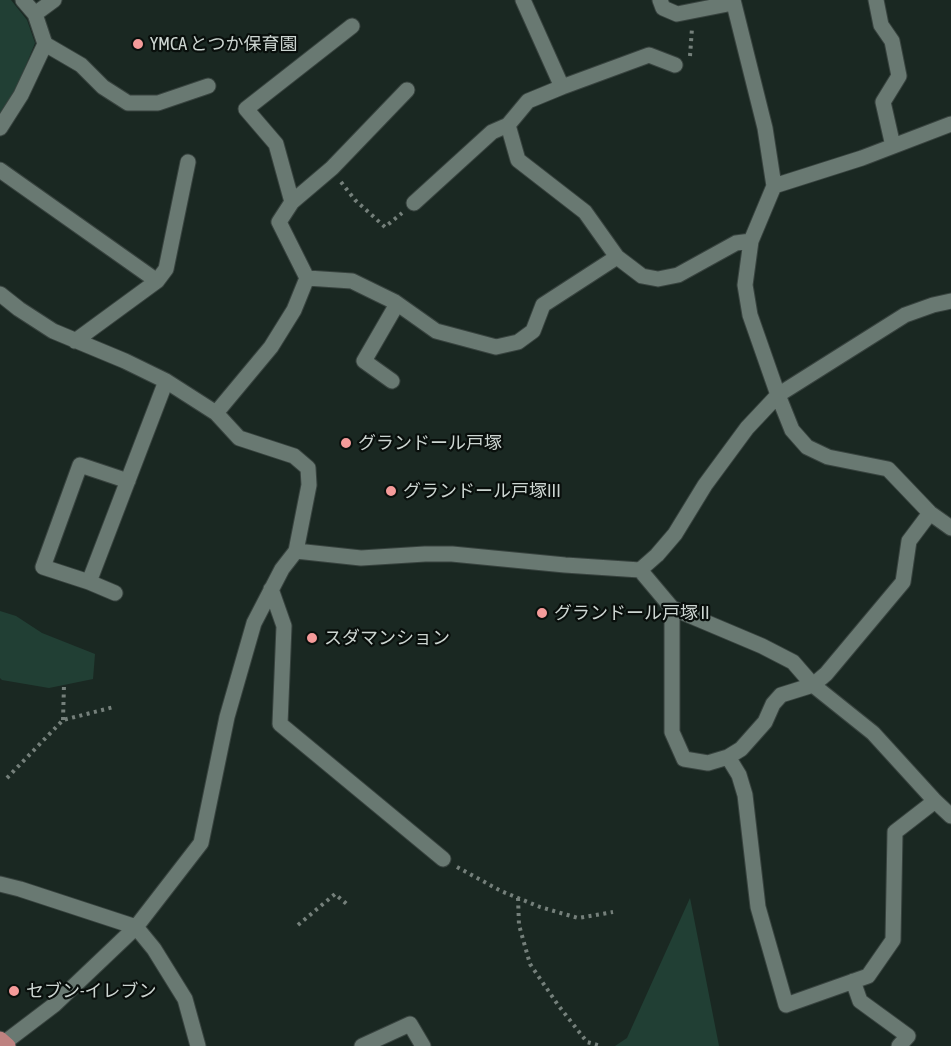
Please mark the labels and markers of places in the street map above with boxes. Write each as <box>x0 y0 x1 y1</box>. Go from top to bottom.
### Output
place label: YMCA とつか保育園 <box>150 33 297 55</box>
marker: YMCA とつか保育園 <box>131 37 145 51</box>
place label: グランドール戸塚 <box>358 432 502 454</box>
marker: グランドール戸塚 <box>339 436 353 450</box>
place label: グランドール戸塚III <box>403 480 561 502</box>
marker: グランドール戸塚III <box>384 484 398 498</box>
place label: グランドール戸塚 II <box>554 602 710 624</box>
marker: グランドール戸塚 II <box>535 606 549 620</box>
place label: スダマンション <box>324 627 450 649</box>
marker: スダマンション <box>305 631 319 645</box>
place label: セブン-イレブン <box>26 980 156 1002</box>
marker: セブン-イレブン <box>7 984 21 998</box>

